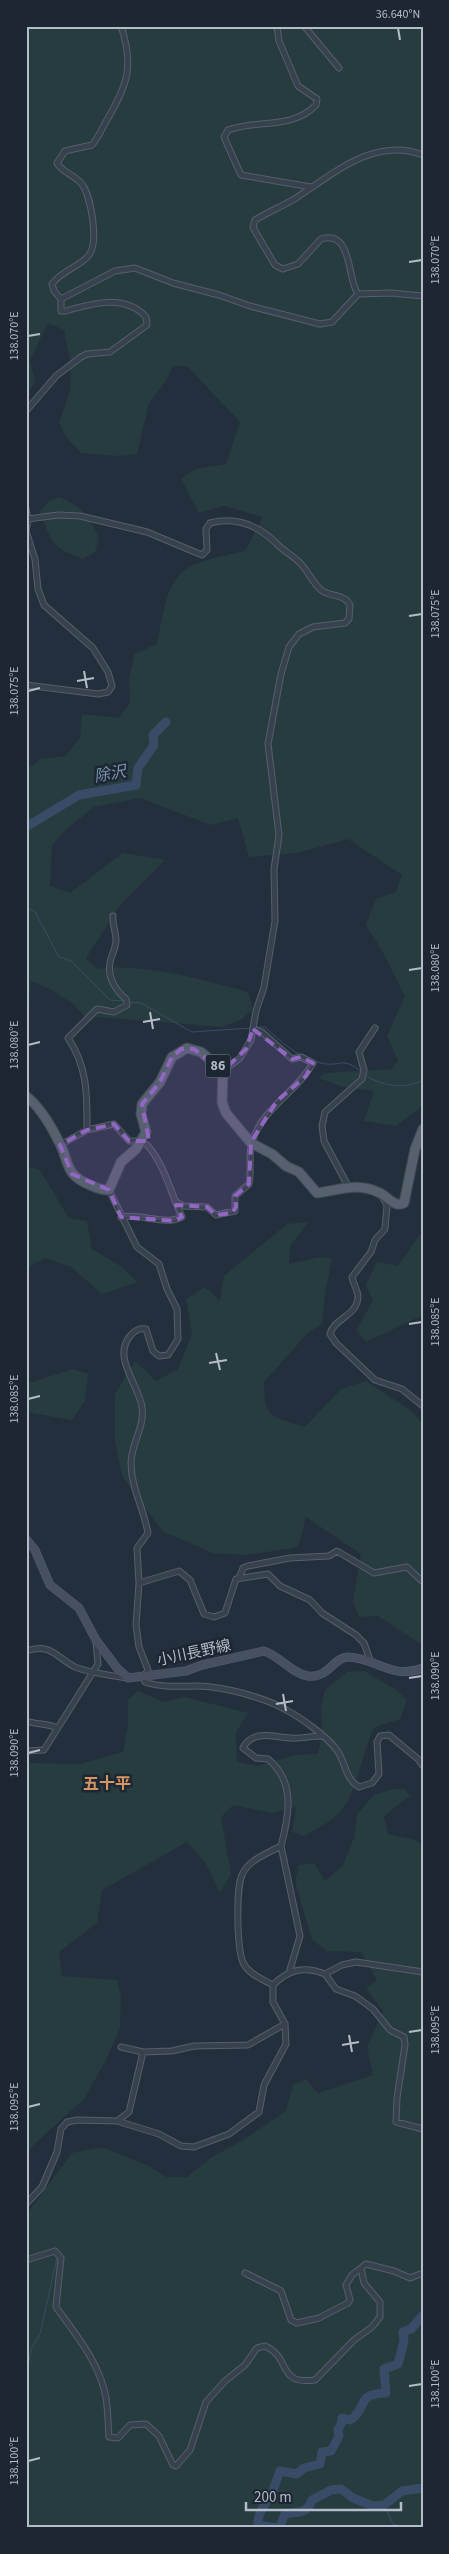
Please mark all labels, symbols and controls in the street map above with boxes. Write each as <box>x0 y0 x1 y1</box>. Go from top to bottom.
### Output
text: 36.640°N <box>376 6 420 23</box>
text: 138.070°E <box>427 235 444 285</box>
text: 138.070°E <box>6 311 23 361</box>
text: 138.075°E <box>427 589 444 639</box>
text: 138.075°E <box>6 666 23 716</box>
water label: 除沢 <box>92 760 130 788</box>
text: 138.080°E <box>427 943 444 993</box>
text: 138.080°E <box>6 1020 23 1070</box>
road number: 86 <box>206 1054 230 1078</box>
text: 138.085°E <box>427 1297 444 1347</box>
text: 138.085°E <box>6 1374 23 1424</box>
street label: 小川長野線 <box>155 1635 233 1671</box>
text: 138.090°E <box>427 1651 444 1701</box>
text: 138.090°E <box>6 1728 23 1778</box>
district label: 五十平 <box>83 1773 131 1795</box>
text: 138.095°E <box>427 2005 444 2055</box>
text: 138.095°E <box>6 2082 23 2132</box>
text: 138.100°E <box>427 2359 444 2409</box>
text: 138.100°E <box>6 2436 23 2486</box>
scale bar <box>246 2479 402 2511</box>
text: 200 m <box>254 2487 292 2508</box>

